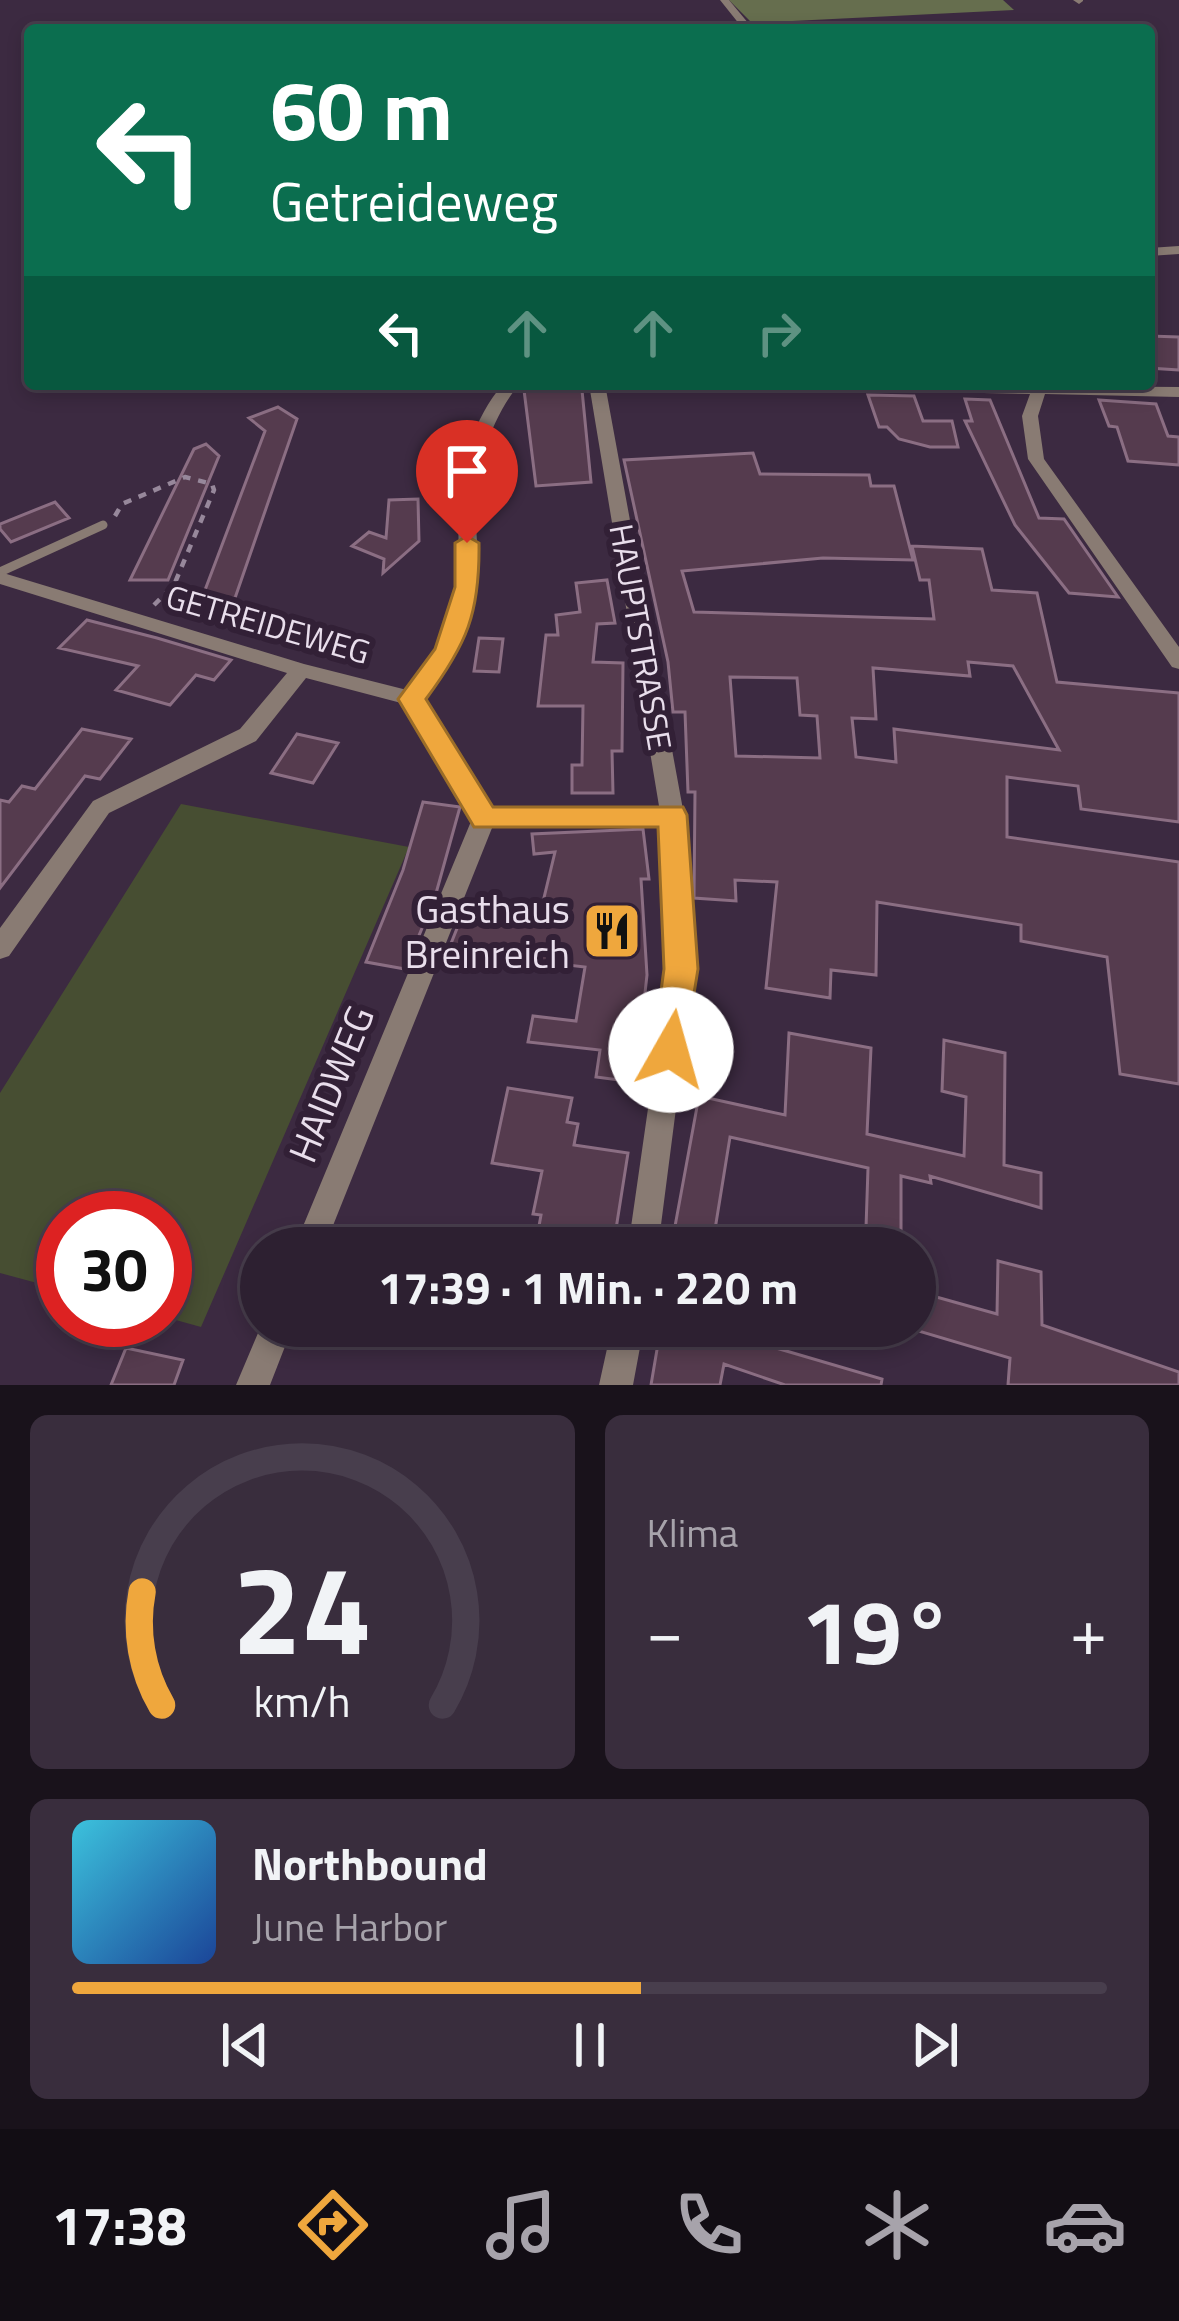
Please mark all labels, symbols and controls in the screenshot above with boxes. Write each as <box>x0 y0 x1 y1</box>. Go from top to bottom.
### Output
text: 60 m <box>270 45 453 173</box>
icon: left <box>72 72 228 228</box>
text: Getreideweg <box>270 160 558 242</box>
icon: left <box>368 300 434 366</box>
icon: ahead <box>494 300 560 366</box>
icon: ahead <box>620 300 686 366</box>
icon: right <box>746 300 812 366</box>
pin <box>416 420 518 543</box>
icon: arrive <box>434 438 500 504</box>
street label: HAUPTSTRASSE <box>597 520 685 754</box>
street label: GETREIDEWEG <box>160 571 376 677</box>
place label: Gasthaus Breinreich <box>404 879 570 983</box>
restaurant icon: Gasthaus Breinreich <box>581 900 643 962</box>
position arrow <box>608 987 734 1113</box>
street label: HAIDWEG <box>272 997 389 1171</box>
speed limit sign: 30 <box>36 1191 192 1347</box>
text: 17:39 · 1 Min. · 220 m <box>378 1253 798 1321</box>
text: Klima <box>647 1503 738 1562</box>
text: 24 <box>232 1513 372 1702</box>
text: 19° <box>801 1562 952 1699</box>
text: − <box>647 1580 683 1681</box>
text: + <box>1070 1580 1107 1681</box>
text: km/h <box>254 1668 351 1734</box>
text: Northbound <box>252 1829 488 1897</box>
text: June Harbor <box>252 1897 447 1956</box>
icon: previous <box>212 2012 278 2078</box>
icon: pause <box>557 2012 623 2078</box>
icon: next <box>902 2012 968 2078</box>
icon: directions <box>291 2183 375 2267</box>
icon: music <box>479 2183 563 2267</box>
icon: phone <box>667 2183 751 2267</box>
icon: climate <box>855 2183 939 2267</box>
icon: car <box>1043 2183 1127 2267</box>
text: 17:38 <box>52 2184 187 2266</box>

